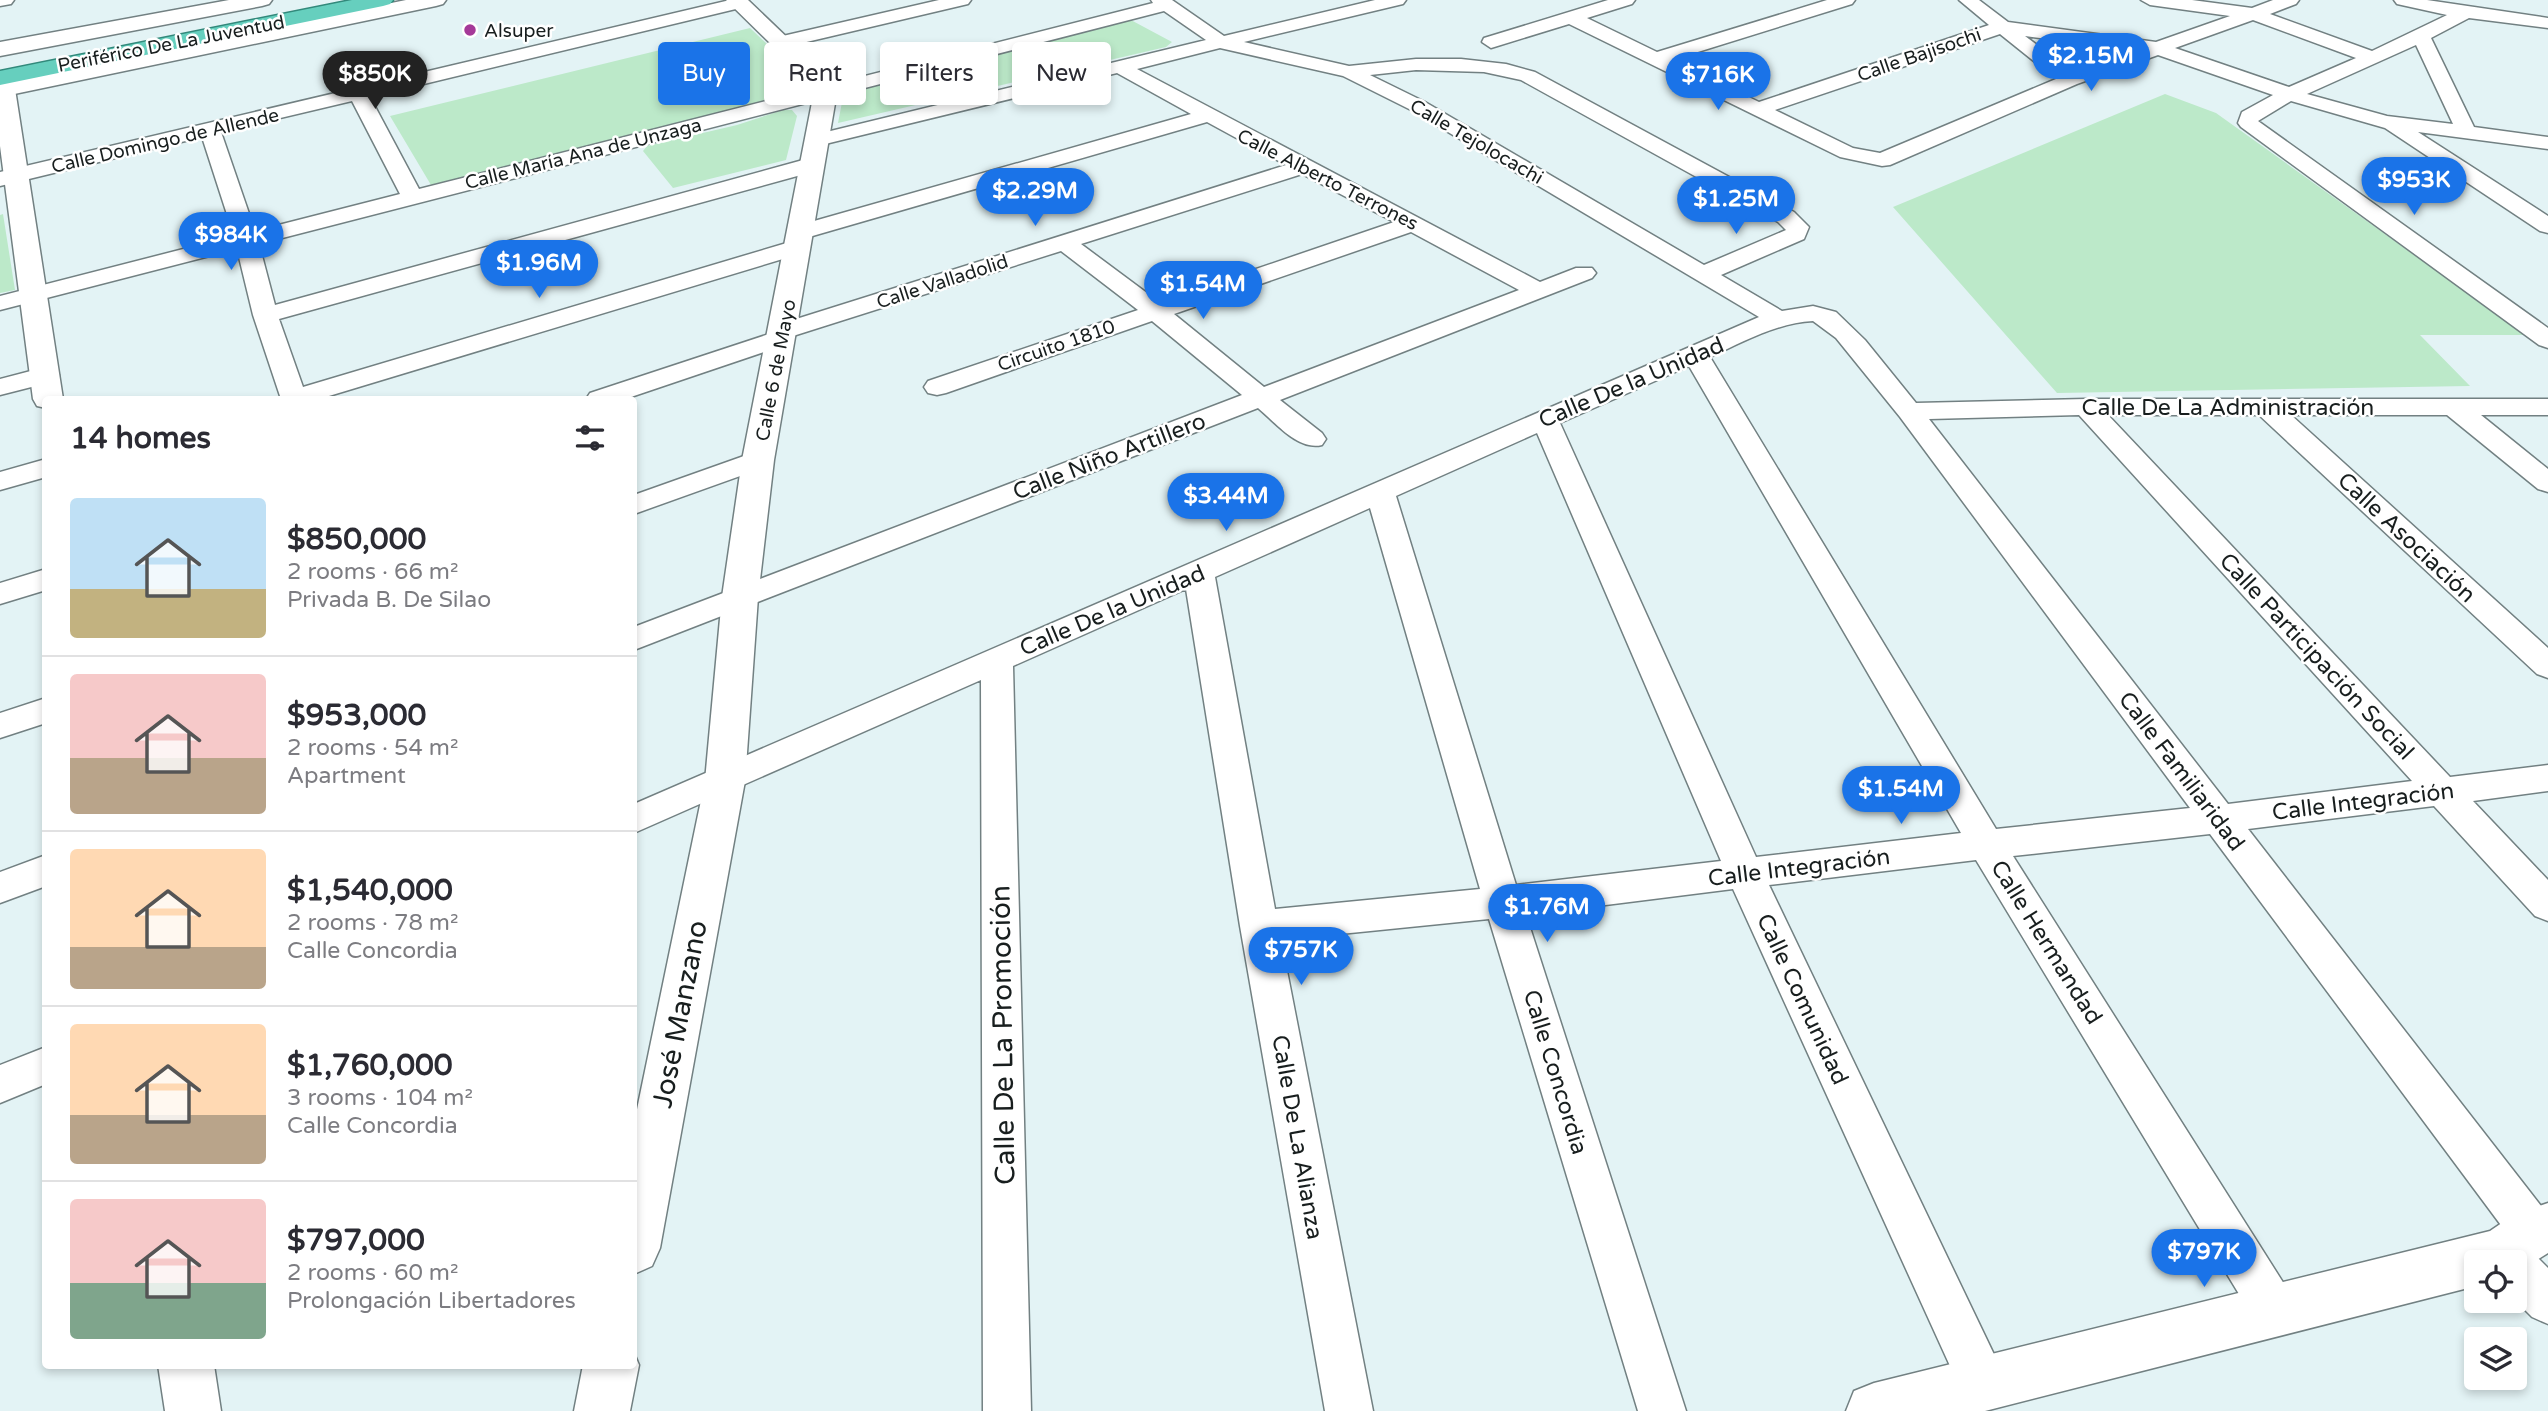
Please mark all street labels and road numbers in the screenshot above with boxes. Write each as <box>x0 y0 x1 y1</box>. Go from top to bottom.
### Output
street label: Periférico De La Juventud <box>56 11 287 77</box>
street label: Calle Bajisochi <box>1854 23 1984 86</box>
street label: Calle Tejolocachi <box>1406 95 1547 189</box>
street label: Calle Domingo de Allende <box>49 104 281 178</box>
street label: Calle María Ana de Unzaga <box>463 114 704 194</box>
street label: Calle Alberto Terrones <box>1234 125 1422 235</box>
street label: Calle Valladolid <box>874 250 1011 314</box>
street label: Calle 6 de Mayo <box>751 297 801 443</box>
street label: Circuito 1810 <box>995 316 1118 376</box>
street label: Calle De la Unidad <box>1535 331 1728 435</box>
street label: Calle De La Administración <box>2082 394 2374 422</box>
street label: Calle Niño Artillero <box>1009 407 1210 507</box>
street label: Calle Asociación <box>2332 467 2481 609</box>
street label: Calle Participación Social <box>2213 547 2419 766</box>
street label: Calle De la Unidad <box>1016 559 1209 663</box>
street label: Calle Familiaridad <box>2112 686 2250 857</box>
street label: Calle Integración <box>2270 777 2456 827</box>
street label: Calle Integración <box>1706 843 1892 893</box>
street label: Calle Hermandad <box>1984 855 2108 1030</box>
street label: Calle De La Promoción <box>983 885 1023 1185</box>
street label: Calle Comunidad <box>1750 909 1854 1089</box>
street label: José Manzano <box>645 918 715 1111</box>
street label: Calle Concordia <box>1517 987 1593 1158</box>
street label: Calle De La Alianza <box>1265 1033 1329 1242</box>

